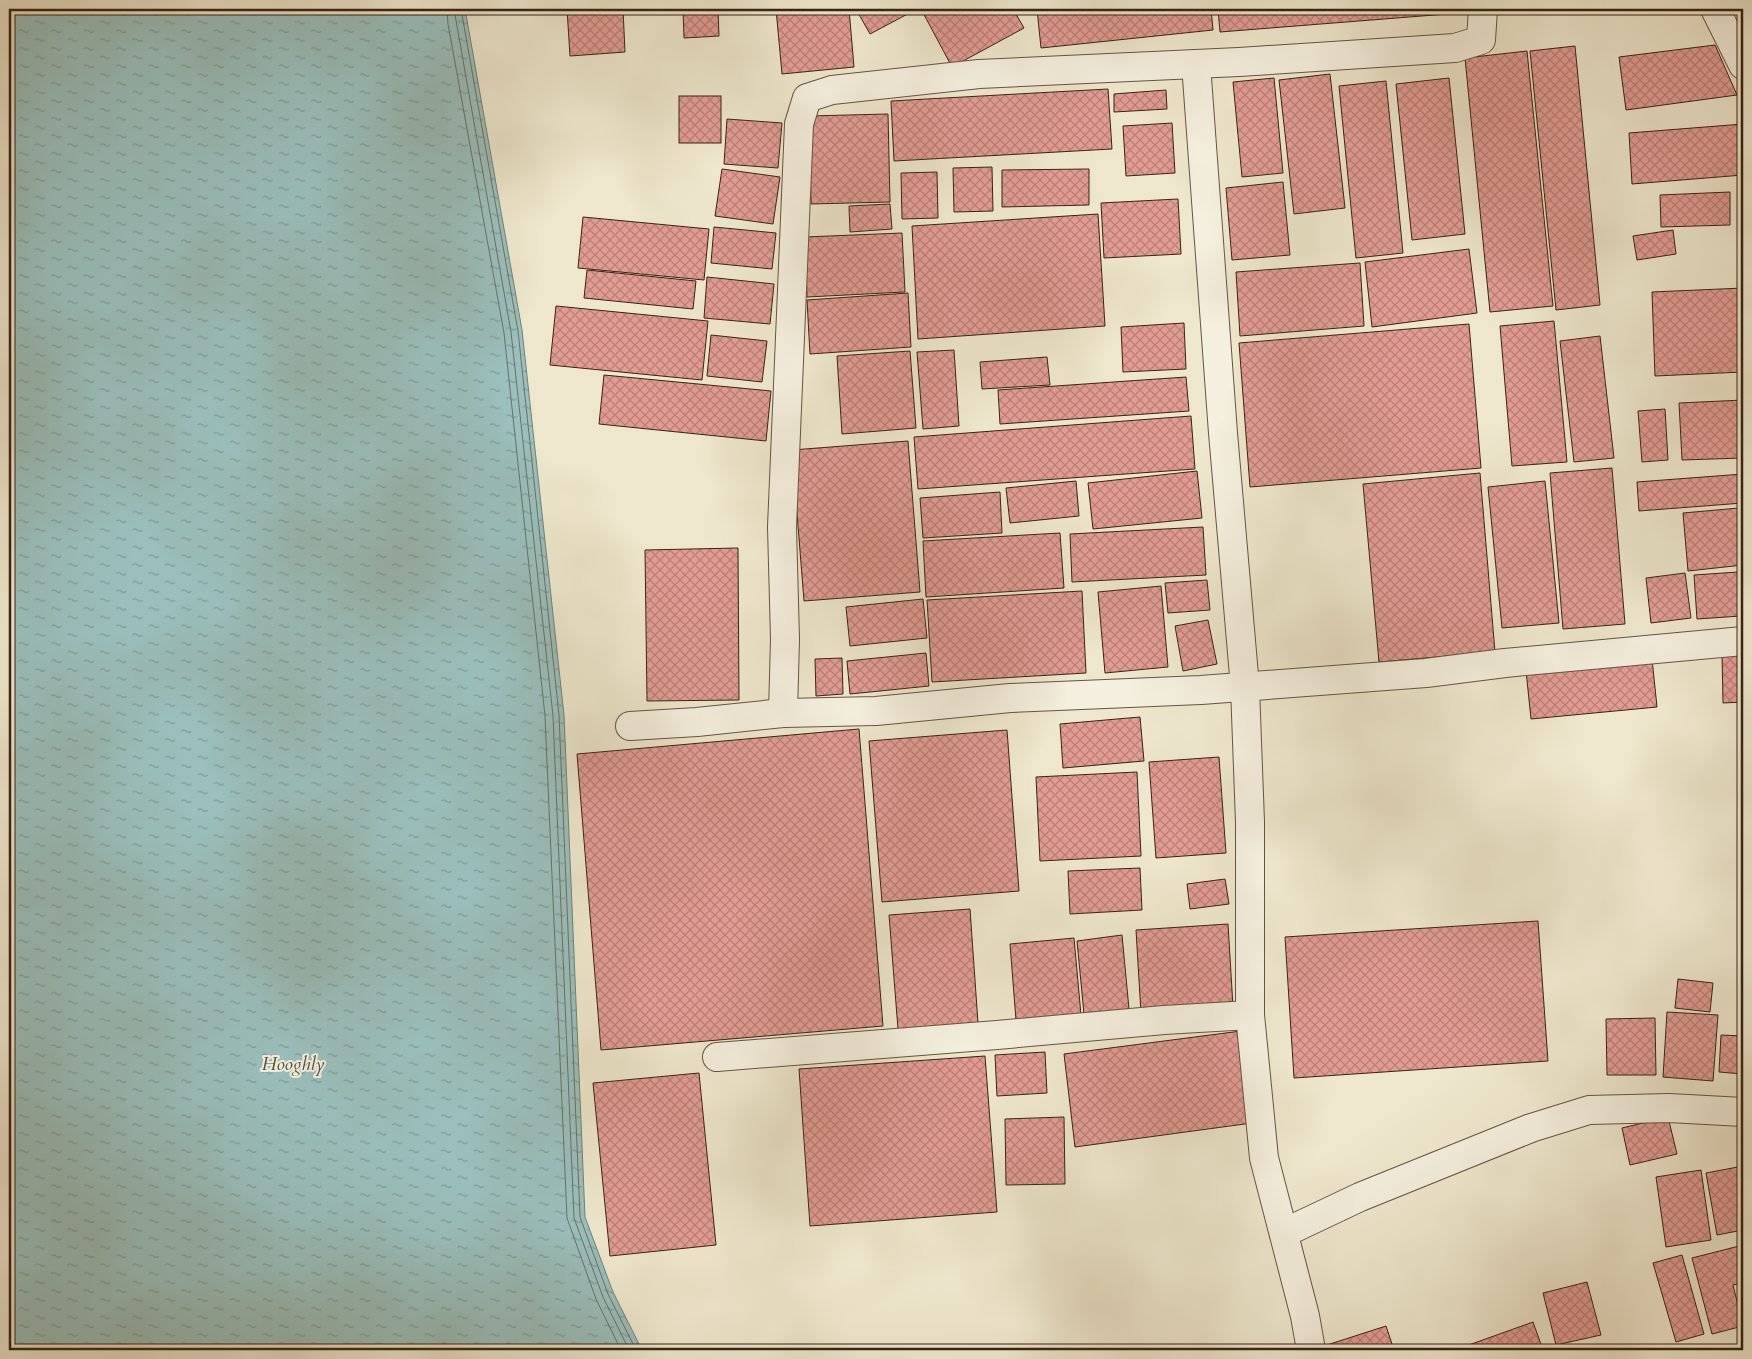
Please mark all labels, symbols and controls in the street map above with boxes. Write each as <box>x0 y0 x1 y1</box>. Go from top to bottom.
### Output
water label: Hooghly <box>262 1051 324 1077</box>

